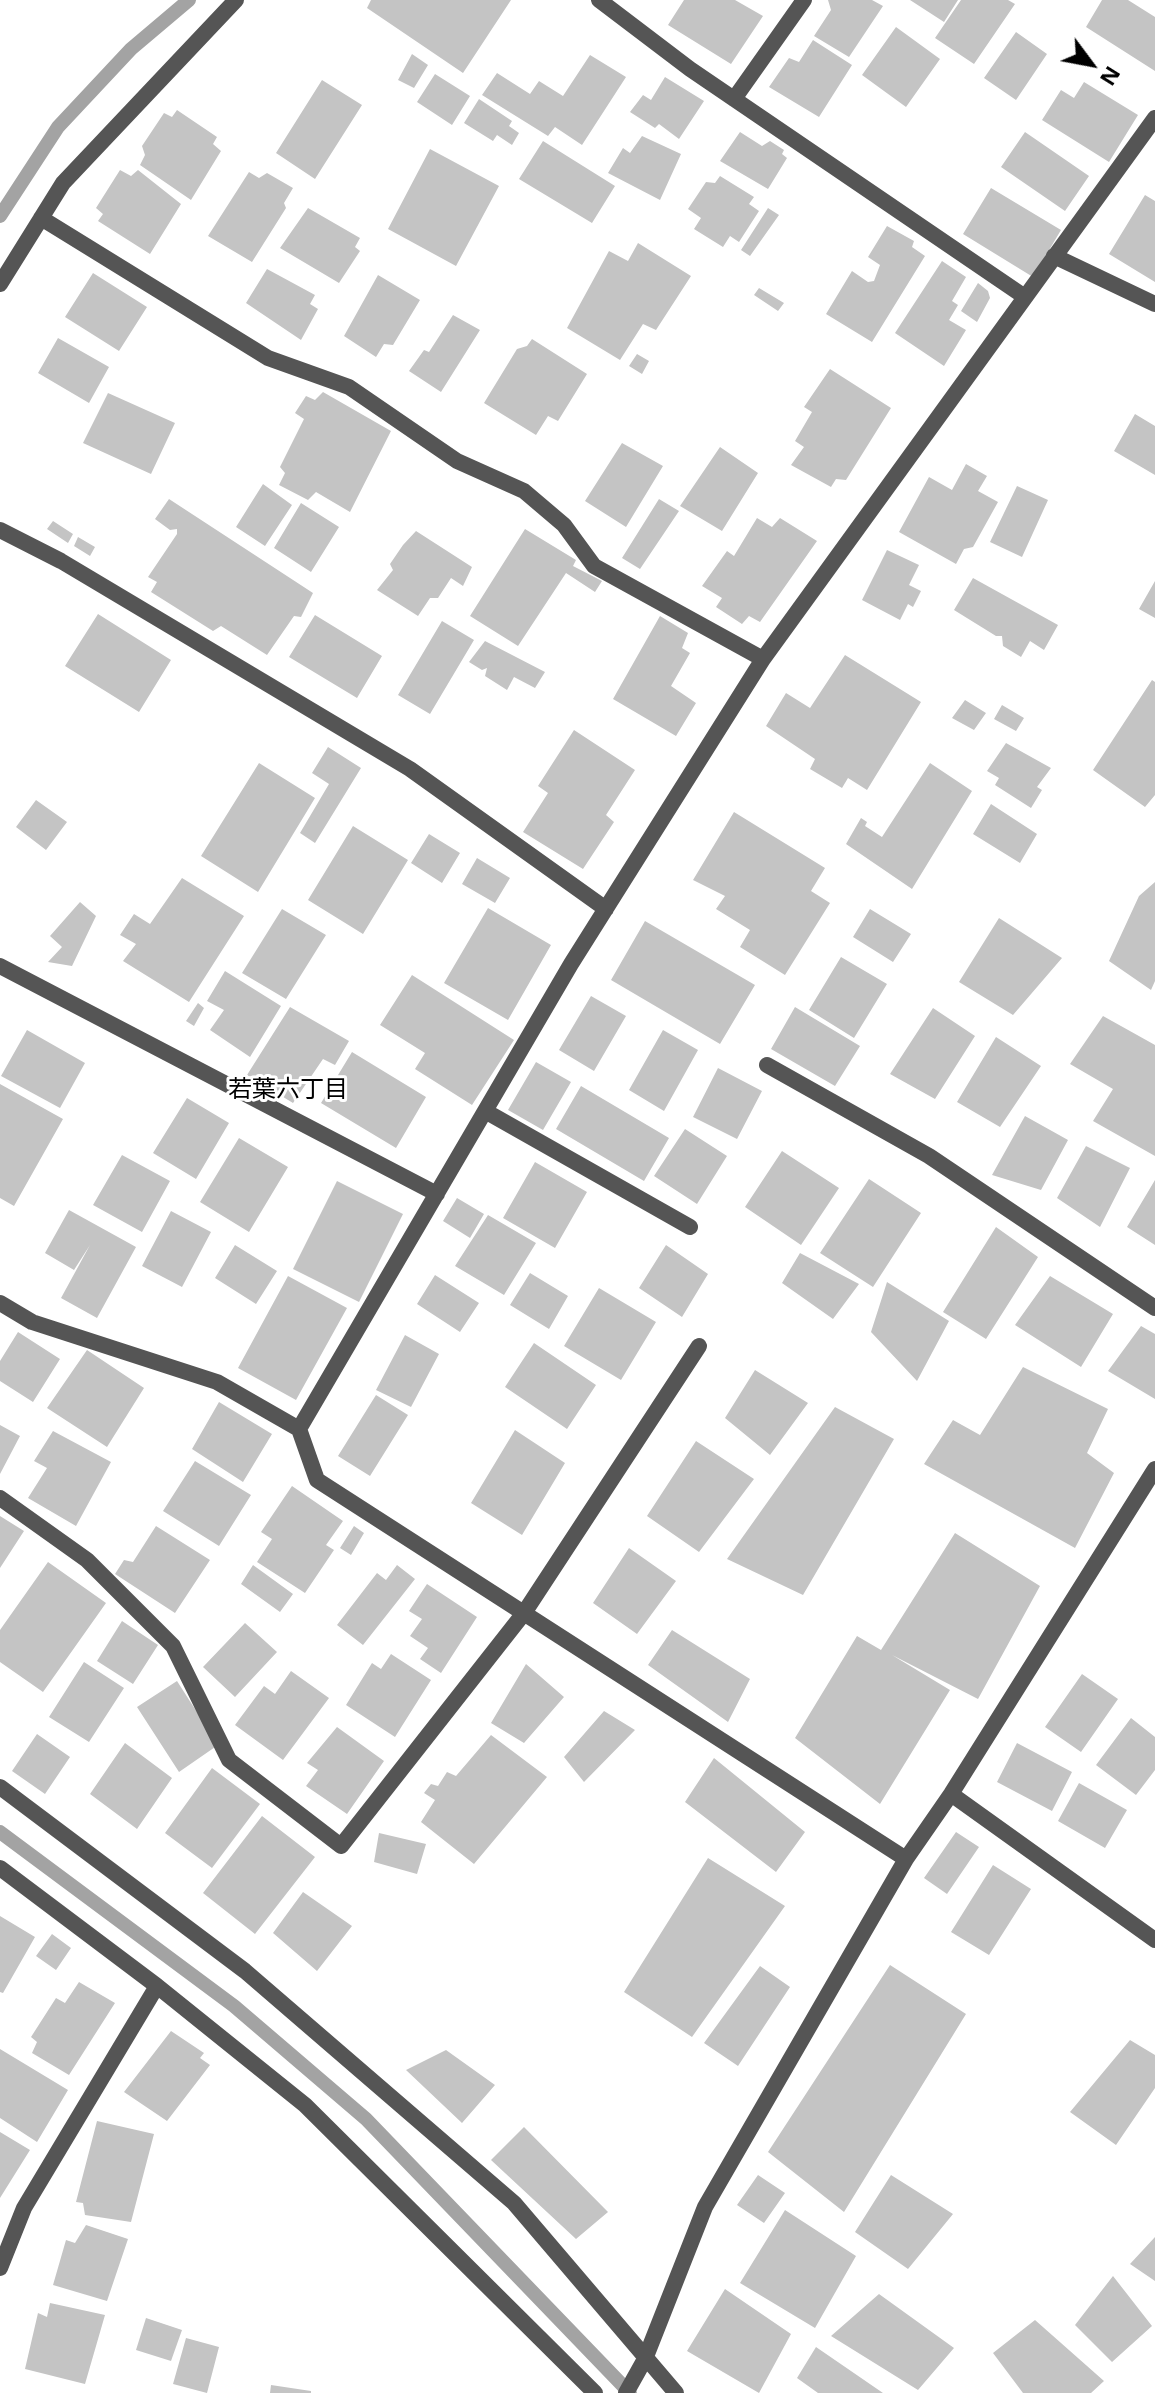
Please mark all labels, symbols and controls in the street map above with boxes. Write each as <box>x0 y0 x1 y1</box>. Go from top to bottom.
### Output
north arrow <box>1051 24 1131 104</box>
text: N <box>1094 61 1129 92</box>
district label: 若葉六丁目 <box>228 1076 348 1104</box>

